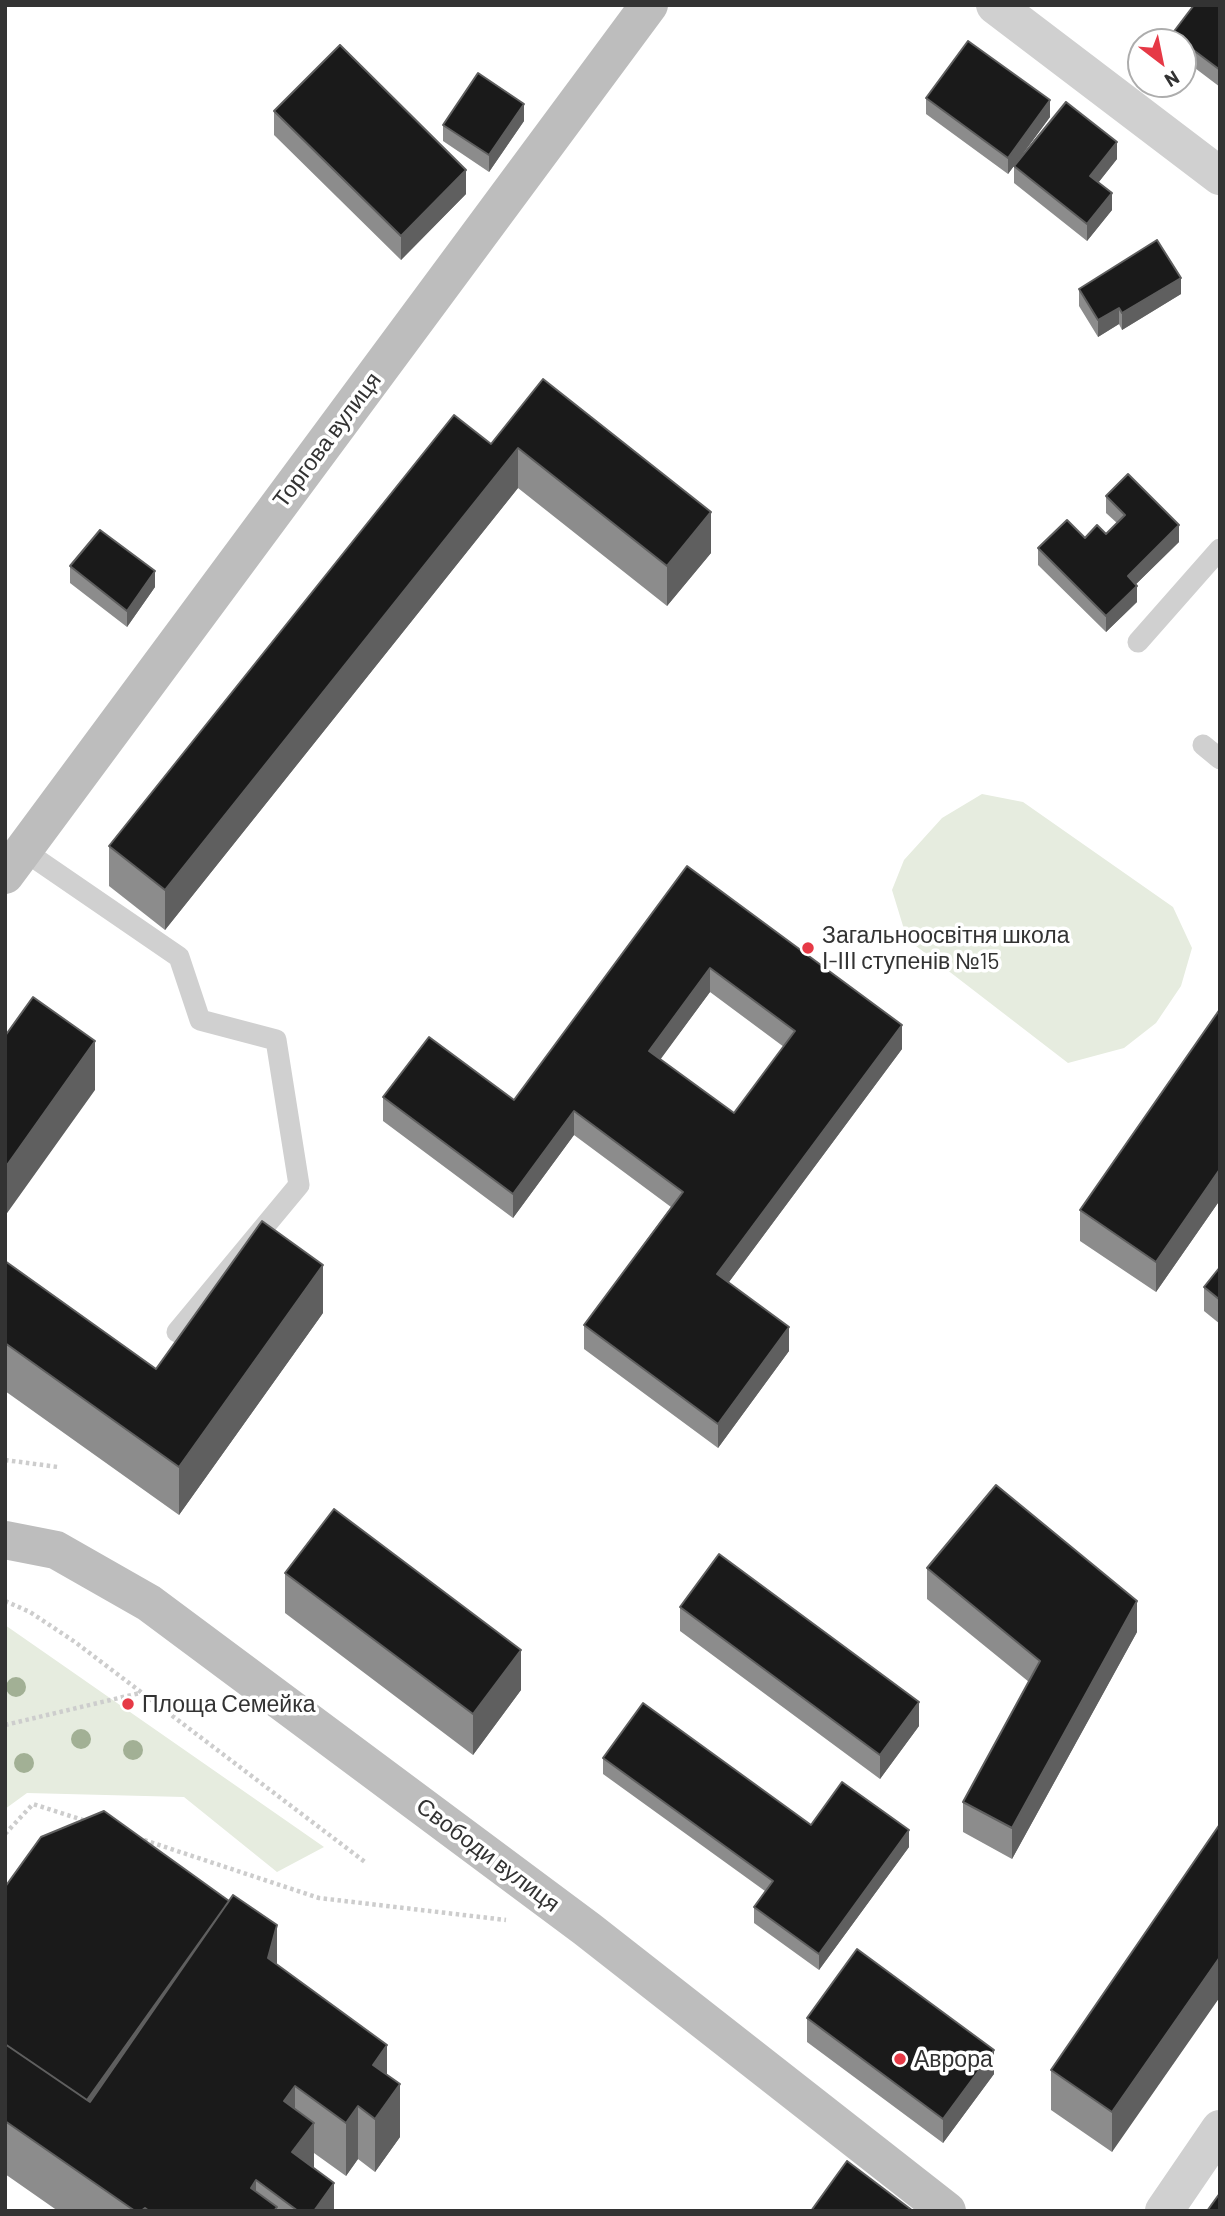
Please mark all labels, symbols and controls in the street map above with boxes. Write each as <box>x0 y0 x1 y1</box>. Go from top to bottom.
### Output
north arrow <box>1127 28 1197 98</box>
text: N <box>1161 66 1184 93</box>
street label: Торгова вулиця <box>267 367 387 513</box>
place label: Загальноосвітня школа І-ІІІ ступенів №15 <box>822 921 1069 975</box>
marker: Загальноосвітня школа І-ІІІ ступенів №15 <box>800 940 816 956</box>
place label: Площа Семейка <box>142 1690 316 1718</box>
marker: Площа Семейка <box>120 1696 136 1712</box>
street label: Свободи вулиця <box>411 1792 565 1918</box>
place label: Аврора <box>914 2045 993 2073</box>
marker: Аврора <box>892 2051 908 2067</box>

